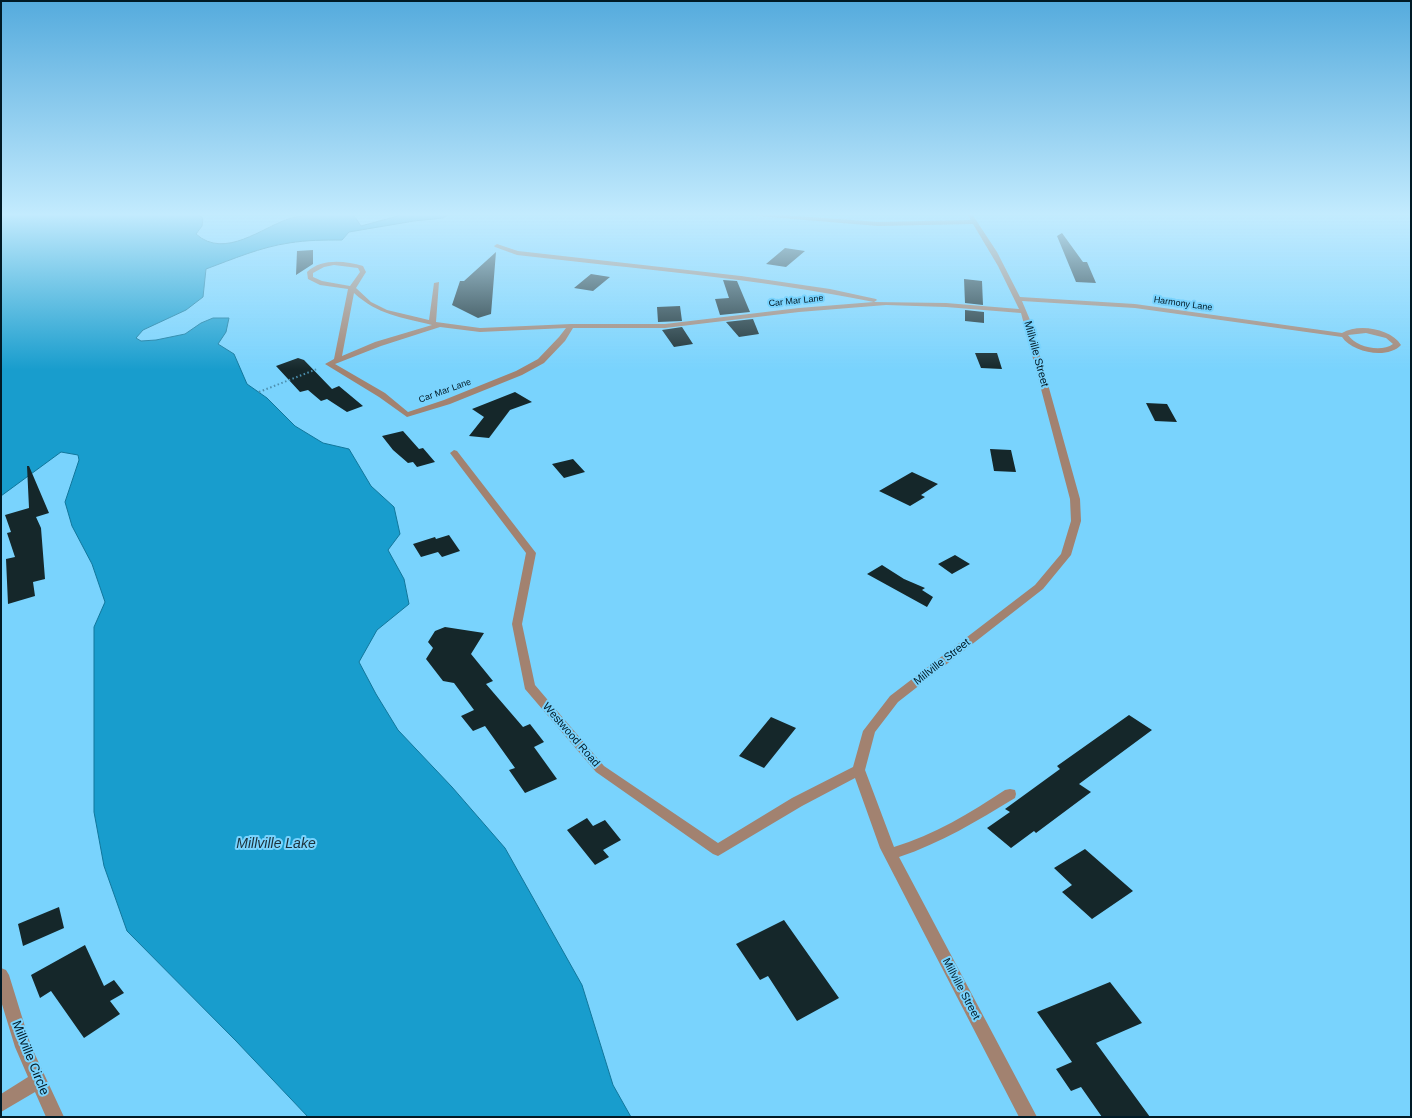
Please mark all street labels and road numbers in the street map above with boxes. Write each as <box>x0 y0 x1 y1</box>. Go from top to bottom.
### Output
street label: Car Mar Lane <box>768 293 824 309</box>
street label: Harmony Lane <box>1153 295 1213 313</box>
street label: Millville Street <box>1021 320 1051 388</box>
street label: Car Mar Lane <box>417 377 473 405</box>
street label: Millville Street <box>911 636 973 688</box>
street label: Westwood Road <box>540 700 602 770</box>
street label: Millville Street <box>939 956 983 1022</box>
street label: Millville Circle <box>8 1019 52 1097</box>

